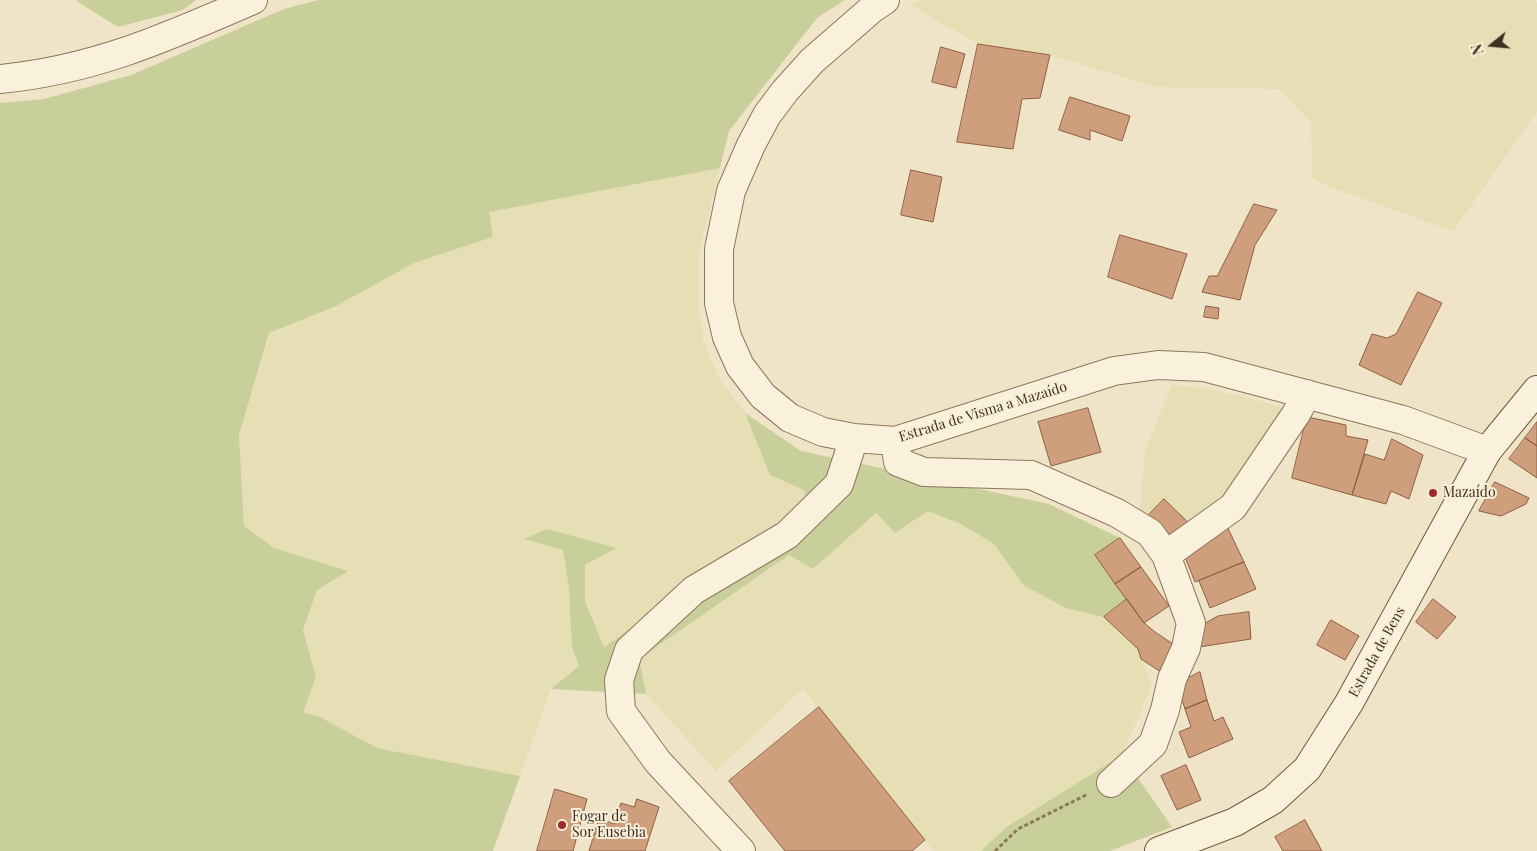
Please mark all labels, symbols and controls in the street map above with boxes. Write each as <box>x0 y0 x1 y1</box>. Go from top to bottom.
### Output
north arrow <box>1467 20 1517 70</box>
text: N <box>1467 42 1488 57</box>
street label: Estrada de Visma a Mazaído <box>897 378 1069 446</box>
place label: Mazaído <box>1443 485 1496 501</box>
marker: Mazaído <box>1427 487 1439 499</box>
street label: Estrada de Bens <box>1345 604 1409 700</box>
place label: Fogar de Sor Eusebia <box>572 809 646 842</box>
marker: Fogar de Sor Eusebia <box>556 819 568 831</box>

